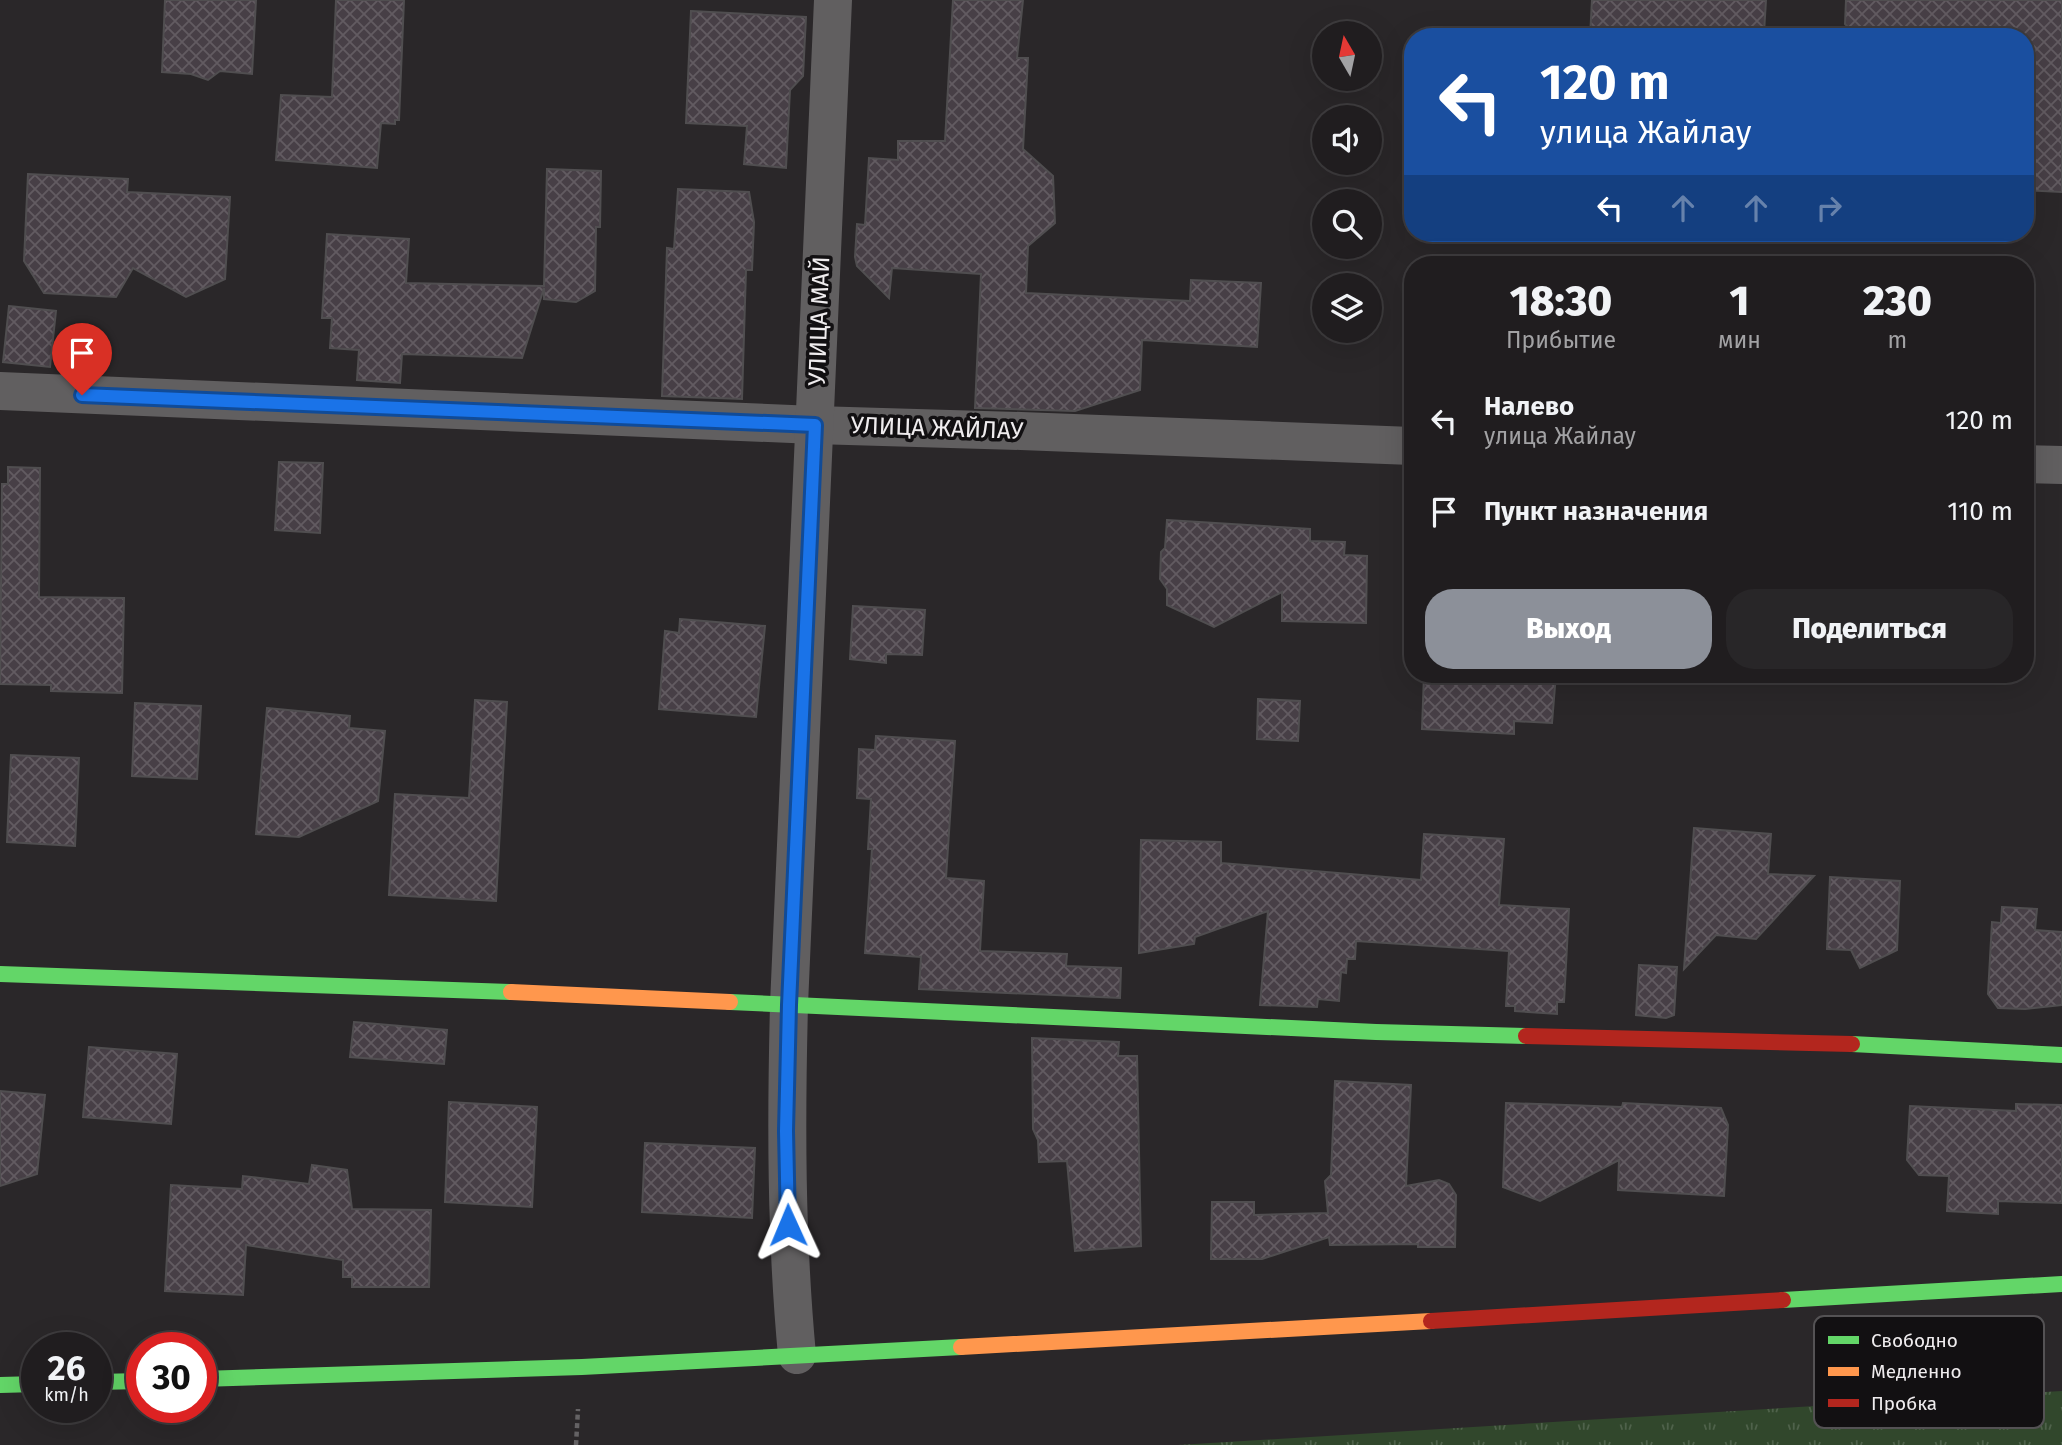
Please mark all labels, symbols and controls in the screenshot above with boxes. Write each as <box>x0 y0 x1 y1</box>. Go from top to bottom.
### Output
north arrow <box>1312 21 1382 91</box>
map controls <box>1312 21 1382 343</box>
text: 120 m <box>1540 53 1670 112</box>
icon: left <box>1425 56 1516 147</box>
button: sound <box>1312 105 1382 175</box>
text: улица Жайлау <box>1540 113 1751 151</box>
button: search <box>1312 189 1382 259</box>
icon: left <box>1591 189 1629 227</box>
icon: ahead <box>1664 189 1702 227</box>
icon: ahead <box>1737 189 1775 227</box>
icon: right <box>1810 189 1848 227</box>
street label: УЛИЦА МАЙ <box>803 256 835 386</box>
button: layers <box>1312 273 1382 343</box>
text: 18:30 <box>1510 276 1612 326</box>
text: 1 <box>1730 276 1749 326</box>
text: 230 <box>1863 276 1932 326</box>
pin <box>52 323 112 395</box>
text: Прибытие <box>1506 326 1616 354</box>
text: мин <box>1718 326 1761 354</box>
text: m <box>1888 326 1907 354</box>
icon: arrive <box>63 334 101 372</box>
text: Налево <box>1484 391 1574 422</box>
icon: left <box>1425 402 1463 440</box>
text: 120 m <box>1945 405 2013 436</box>
street label: УЛИЦА ЖАЙЛАУ <box>850 411 1025 445</box>
text: улица Жайлау <box>1484 422 1636 450</box>
icon: arrive <box>1425 493 1463 531</box>
text: Пункт назначения <box>1484 496 1708 527</box>
text: 110 m <box>1947 496 2013 527</box>
button: Выход <box>1425 589 1712 669</box>
button: Поделиться <box>1726 589 2013 669</box>
position arrow <box>751 1188 825 1262</box>
legend <box>1814 1316 2044 1428</box>
text: Свободно <box>1871 1329 1958 1352</box>
speed limit sign: 30 <box>126 1332 217 1423</box>
text: 26 <box>48 1347 85 1389</box>
text: Медленно <box>1871 1360 1962 1383</box>
text: km/h <box>44 1384 89 1406</box>
text: Пробка <box>1871 1392 1937 1415</box>

